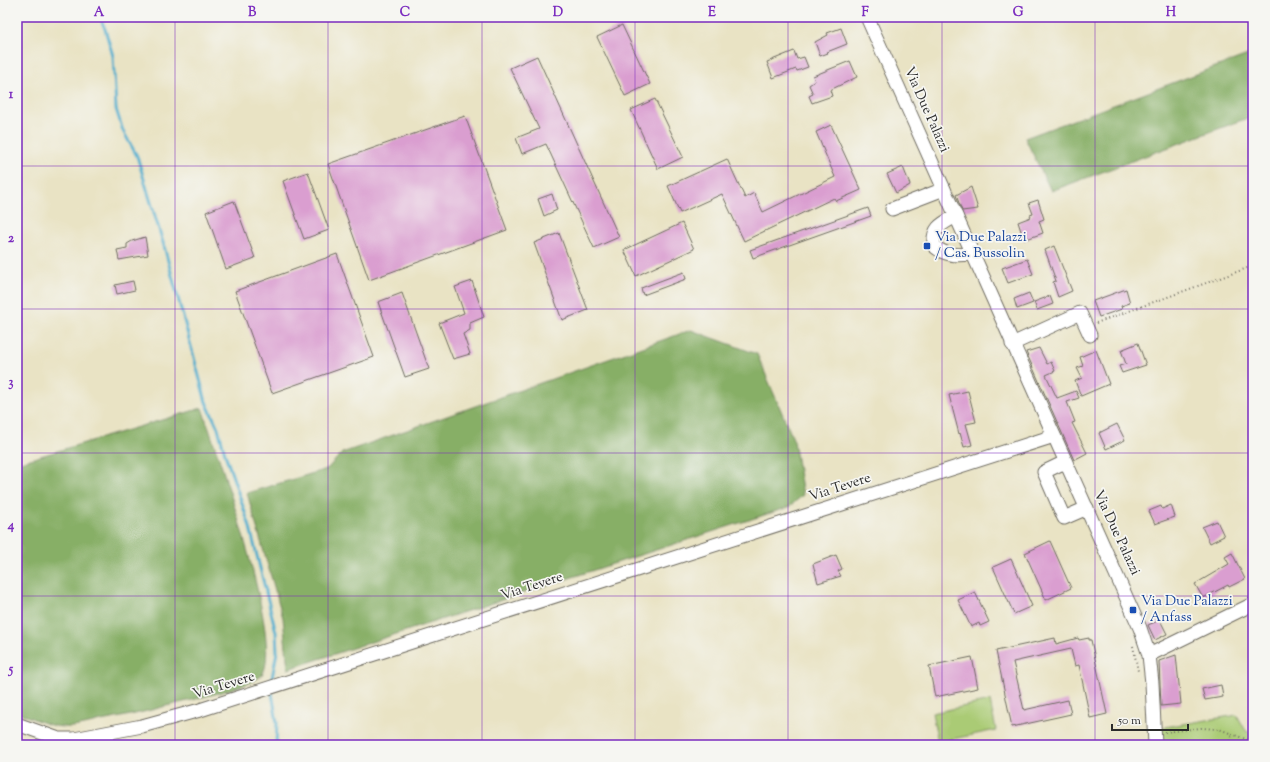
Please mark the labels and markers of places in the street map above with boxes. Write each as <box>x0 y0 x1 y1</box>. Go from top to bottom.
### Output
place label: Via Due Palazzi / Cas. Bussolin <box>935 228 1027 264</box>
marker: Via Due Palazzi / Cas. Bussolin <box>922 241 932 251</box>
place label: Via Due Palazzi / Anfass <box>1141 592 1233 628</box>
marker: Via Due Palazzi / Anfass <box>1128 605 1138 615</box>

